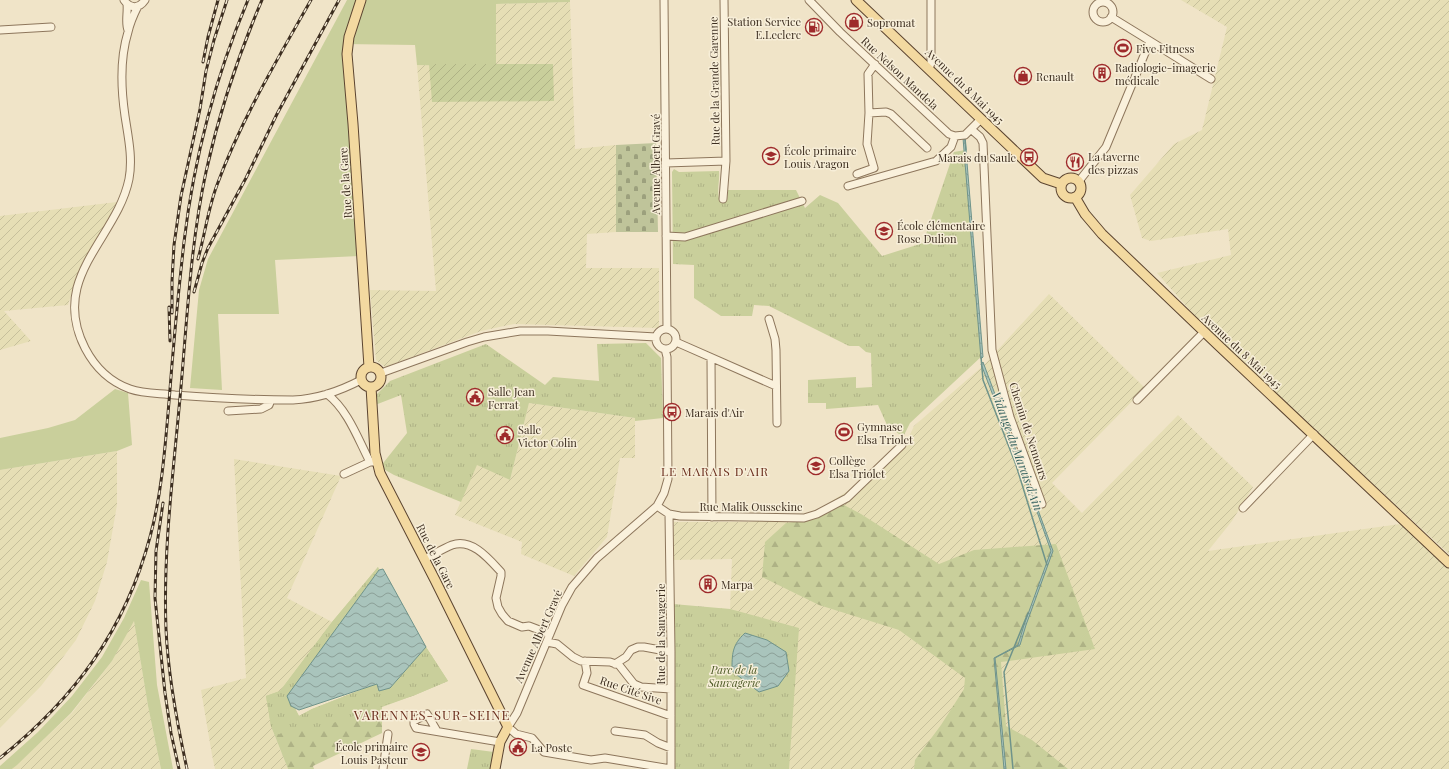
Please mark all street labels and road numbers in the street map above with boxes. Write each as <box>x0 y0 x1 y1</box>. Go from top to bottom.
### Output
street label: Rue de la Grande Garenne <box>705 16 723 146</box>
street label: Rue Nelson Mandela <box>858 33 942 113</box>
street label: Avenue du 8 Mai 1945 <box>922 44 1008 128</box>
street label: Avenue Albert Gravé <box>648 113 663 215</box>
street label: Rue de la Gare <box>335 147 355 219</box>
street label: Avenue du 8 Mai 1945 <box>1198 309 1285 392</box>
street label: Chemin de Nemours <box>1006 380 1052 482</box>
street label: Rue Malik Oussekine <box>699 499 803 514</box>
street label: Rue de la Gare <box>413 521 459 591</box>
street label: Rue de la Sauvagerie <box>653 583 668 684</box>
street label: Avenue Albert Gravé <box>510 587 566 686</box>
street label: Rue Cité Sive <box>598 672 664 708</box>

